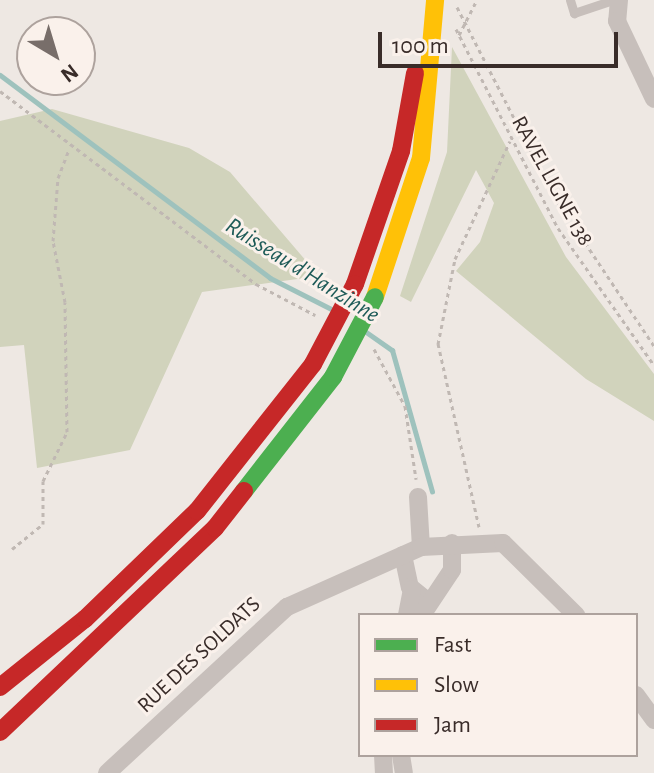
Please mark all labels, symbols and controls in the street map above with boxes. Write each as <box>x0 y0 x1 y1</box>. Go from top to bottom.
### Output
north arrow <box>16 16 96 96</box>
scale bar <box>382 16 622 66</box>
text: 100 m <box>392 34 449 58</box>
text: N <box>57 60 82 87</box>
street label: RAVEL LIGNE 138 <box>505 111 599 251</box>
water label: Ruisseau d'Hanzinne <box>220 212 384 330</box>
street label: RUE DES SOLDATS <box>132 591 266 719</box>
legend <box>358 613 638 757</box>
text: Fast <box>434 633 471 657</box>
text: Slow <box>434 673 479 697</box>
text: Jam <box>434 713 471 737</box>

